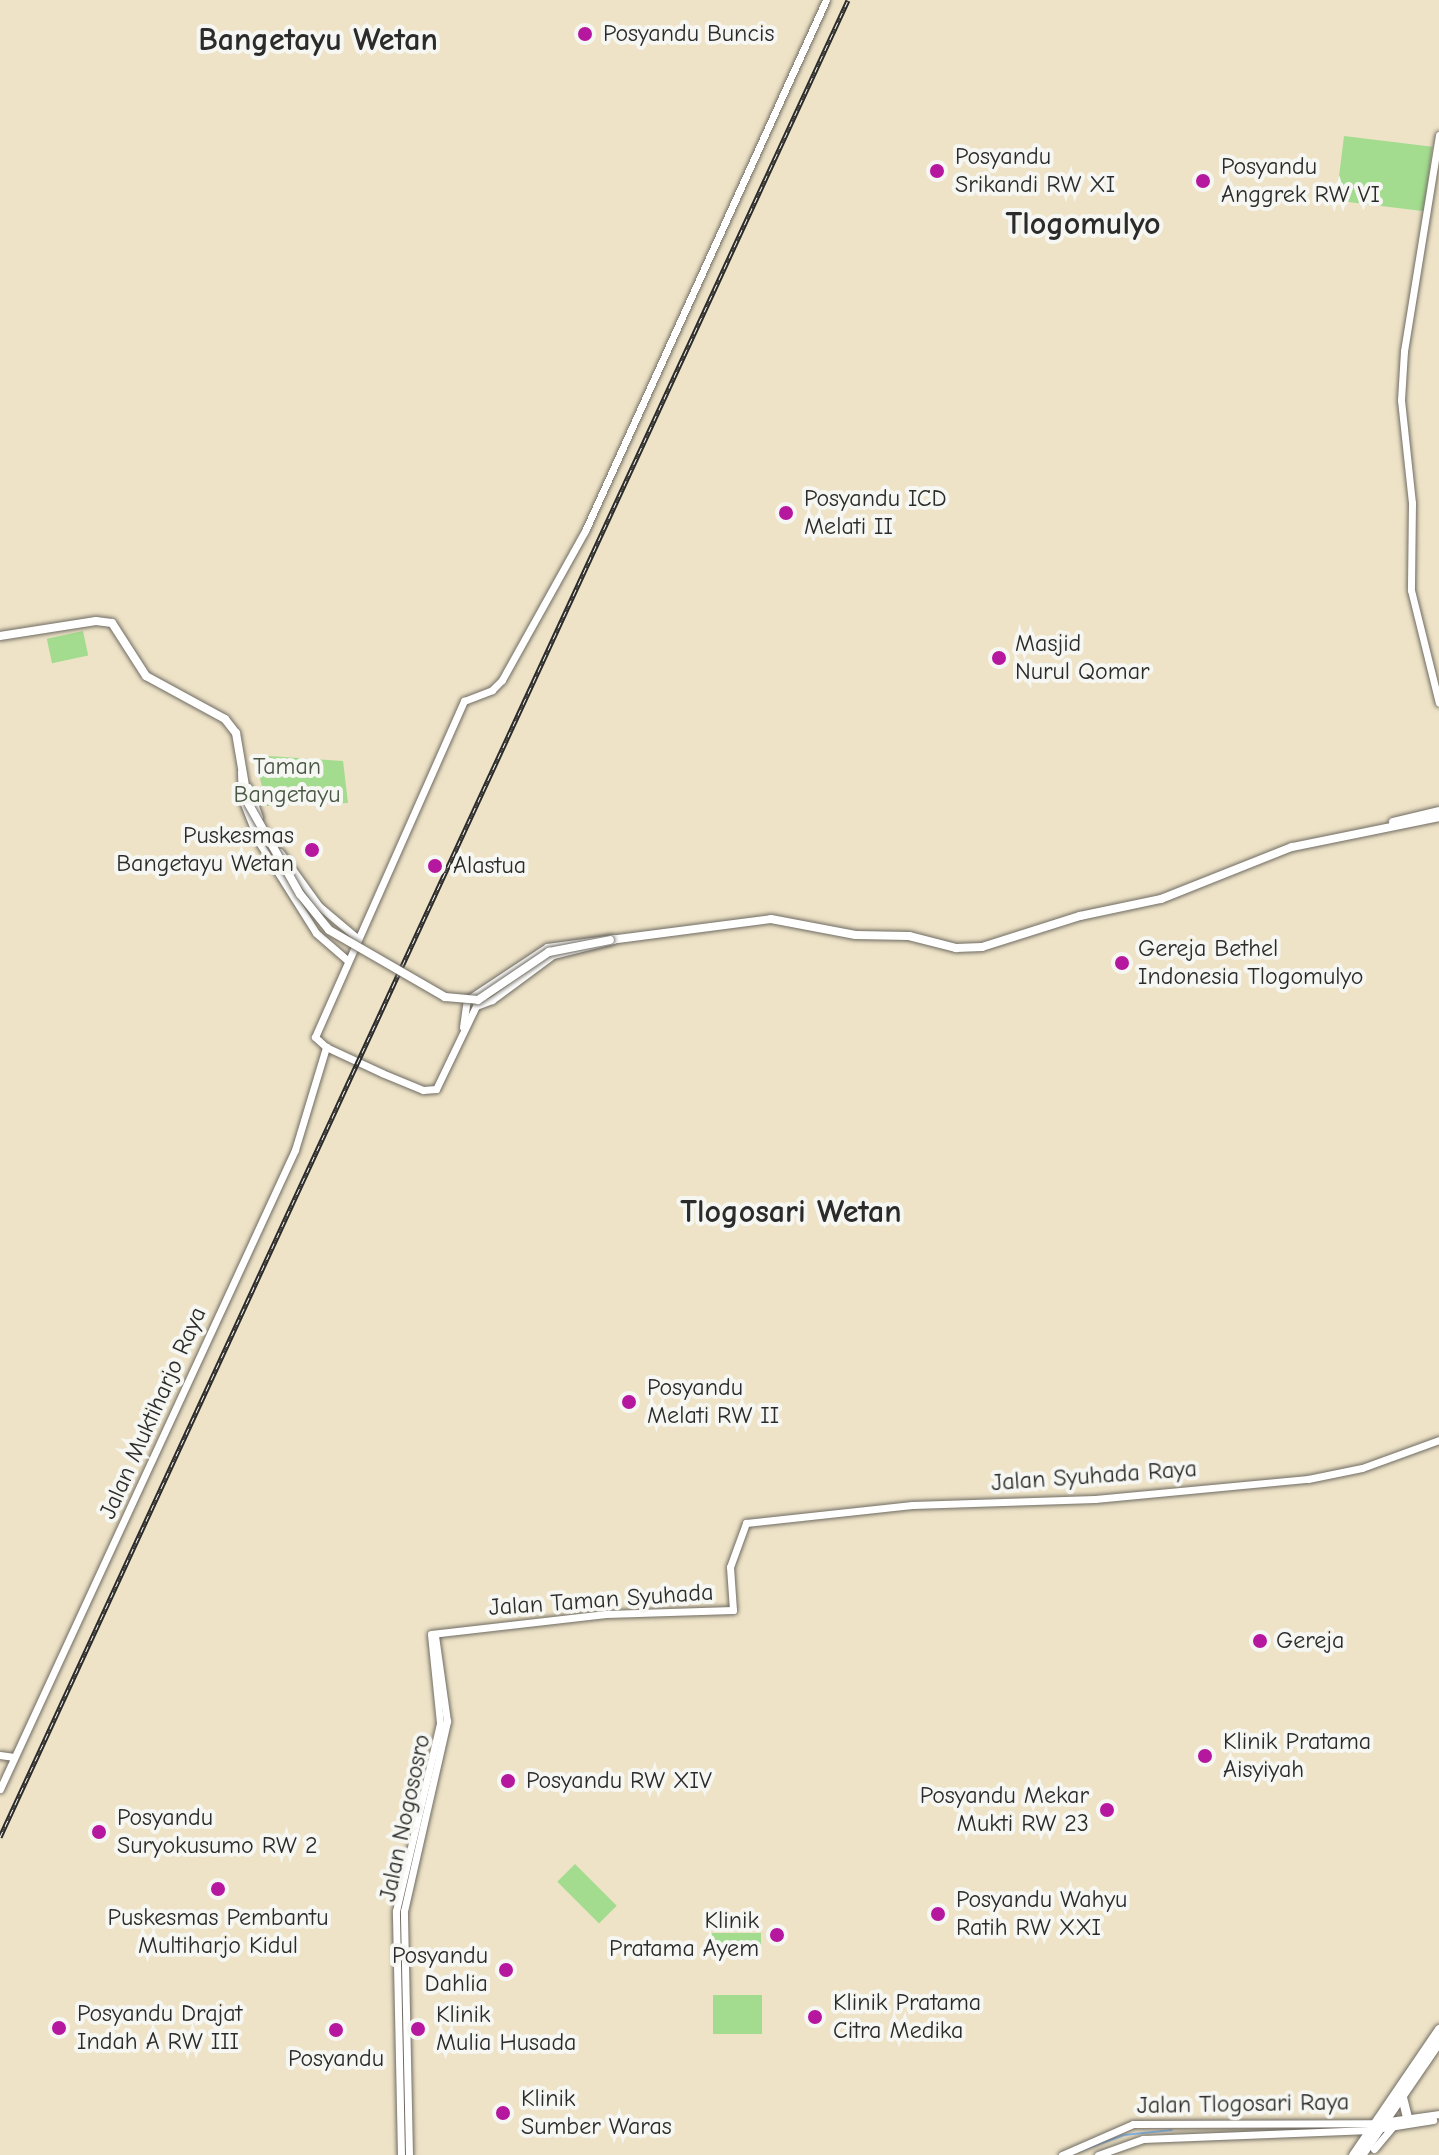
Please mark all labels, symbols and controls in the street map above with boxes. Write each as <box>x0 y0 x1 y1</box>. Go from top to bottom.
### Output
place label: Posyandu Buncis <box>603 20 774 48</box>
district label: Bangetayu Wetan <box>198 21 438 59</box>
marker: Posyandu Buncis <box>574 23 596 45</box>
place label: Posyandu Srikandi RW XI <box>955 143 1115 199</box>
place label: Posyandu Anggrek RW VI <box>1221 153 1380 209</box>
marker: Posyandu Srikandi RW XI <box>926 160 948 182</box>
marker: Posyandu Anggrek RW VI <box>1192 170 1214 192</box>
district label: Tlogomulyo <box>1005 205 1161 243</box>
place label: Posyandu ICD Melati II <box>804 485 947 541</box>
marker: Posyandu ICD Melati II <box>775 502 797 524</box>
place label: Masjid Nurul Qomar <box>1015 630 1150 686</box>
marker: Masjid Nurul Qomar <box>990 649 1008 667</box>
park label: Taman Bangetayu <box>234 753 340 809</box>
place label: Puskesmas Bangetayu Wetan <box>116 822 294 878</box>
marker: Puskesmas Bangetayu Wetan <box>301 839 323 861</box>
place label: Alastua <box>453 852 526 880</box>
marker: Alastua <box>424 855 446 877</box>
place label: Gereja Bethel Indonesia Tlogomulyo <box>1138 935 1364 991</box>
marker: Gereja Bethel Indonesia Tlogomulyo <box>1113 954 1131 972</box>
district label: Tlogosari Wetan <box>680 1193 902 1231</box>
street label: Jalan Muktiharjo Raya <box>93 1303 213 1523</box>
place label: Posyandu Melati RW II <box>647 1374 779 1430</box>
marker: Posyandu Melati RW II <box>618 1391 640 1413</box>
street label: Jalan Syuhada Raya <box>990 1454 1198 1498</box>
street label: Jalan Taman Syuhada <box>488 1578 714 1622</box>
place label: Gereja <box>1276 1627 1344 1655</box>
marker: Gereja <box>1251 1632 1269 1650</box>
place label: Klinik Pratama Aisyiyah <box>1223 1728 1371 1784</box>
street label: Jalan Nogososro <box>373 1732 437 1904</box>
marker: Klinik Pratama Aisyiyah <box>1194 1745 1216 1767</box>
place label: Posyandu RW XIV <box>526 1767 712 1795</box>
marker: Posyandu RW XIV <box>497 1770 519 1792</box>
place label: Posyandu Mekar Mukti RW 23 <box>920 1782 1089 1838</box>
marker: Posyandu Mekar Mukti RW 23 <box>1096 1799 1118 1821</box>
place label: Posyandu Suryokusumo RW 2 <box>117 1804 317 1860</box>
marker: Posyandu Suryokusumo RW 2 <box>88 1821 110 1843</box>
marker: Puskesmas Pembantu Multiharjo Kidul <box>207 1878 229 1900</box>
place label: Posyandu Wahyu Ratih RW XXI <box>956 1886 1127 1942</box>
marker: Posyandu Wahyu Ratih RW XXI <box>927 1903 949 1925</box>
place label: Puskesmas Pembantu Multiharjo Kidul <box>108 1904 328 1960</box>
place label: Klinik Pratama Ayem <box>609 1907 759 1963</box>
marker: Klinik Pratama Ayem <box>766 1924 788 1946</box>
place label: Posyandu Dahlia <box>392 1942 488 1998</box>
marker: Posyandu Dahlia <box>495 1959 517 1981</box>
place label: Klinik Pratama Citra Medika <box>833 1989 981 2045</box>
place label: Posyandu Drajat Indah A RW III <box>77 2000 242 2056</box>
place label: Klinik Mulia Husada <box>436 2001 576 2057</box>
marker: Klinik Pratama Citra Medika <box>804 2006 826 2028</box>
marker: Posyandu Drajat Indah A RW III <box>48 2017 70 2039</box>
marker: Klinik Mulia Husada <box>407 2018 429 2040</box>
marker: Posyandu <box>325 2019 347 2041</box>
place label: Posyandu <box>288 2045 384 2073</box>
place label: Klinik Sumber Waras <box>521 2085 672 2141</box>
street label: Jalan Tlogosari Raya <box>1137 2088 1349 2120</box>
marker: Klinik Sumber Waras <box>492 2102 514 2124</box>

